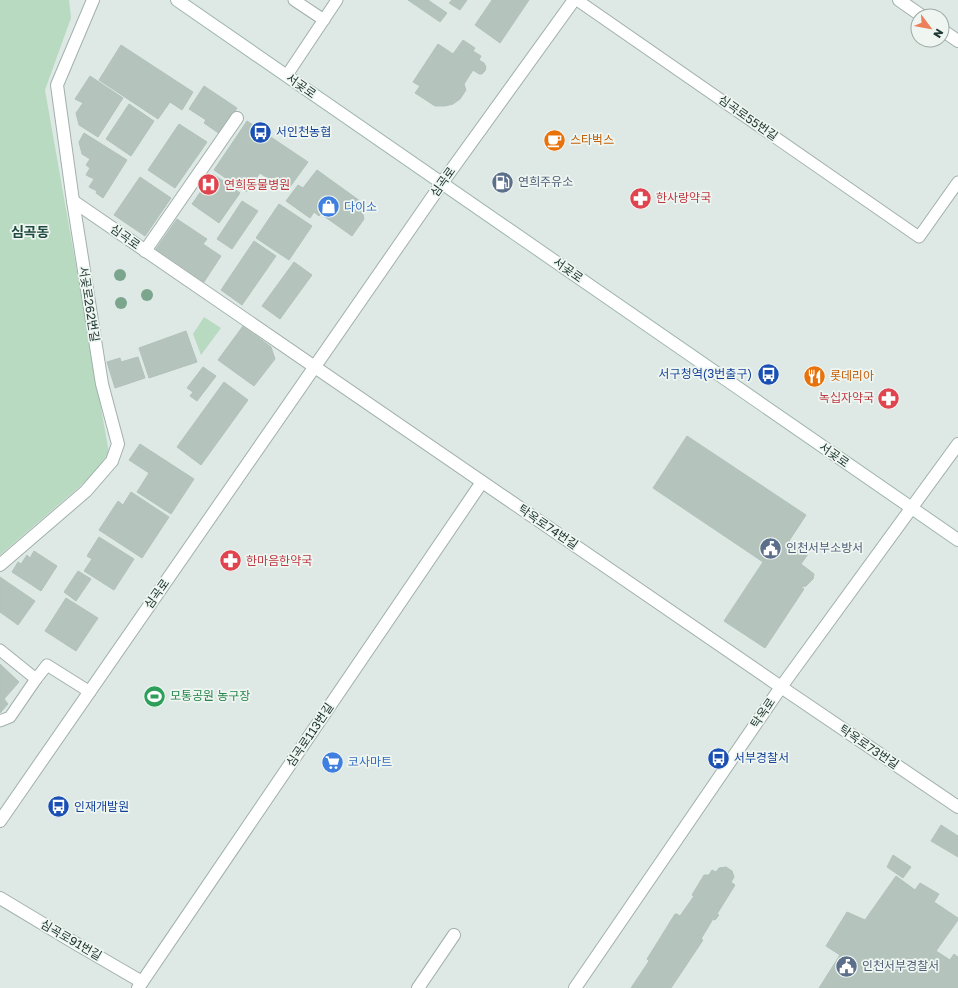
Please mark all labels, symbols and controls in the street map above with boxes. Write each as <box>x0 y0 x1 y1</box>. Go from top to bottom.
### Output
north arrow <box>910 8 950 48</box>
text: N <box>931 27 947 41</box>
street label: 서곶로 <box>283 70 319 101</box>
street label: 심곡로55번길 <box>716 92 781 144</box>
bus stop icon: 서인천농협 <box>247 119 273 145</box>
place label: 서인천농협 <box>276 124 331 139</box>
cafe icon: 스타벅스 <box>541 127 567 153</box>
place label: 스타벅스 <box>570 132 614 147</box>
street label: 심곡로 <box>427 164 458 200</box>
fuel station icon: 연희주유소 <box>490 169 516 195</box>
hospital icon: 연희동물병원 <box>195 172 221 198</box>
place label: 연희주유소 <box>518 174 573 189</box>
place label: 연희동물병원 <box>224 177 290 192</box>
pharmacy icon: 한사랑약국 <box>627 185 653 211</box>
place label: 한사랑약국 <box>656 190 711 205</box>
shop icon: 다이소 <box>315 194 341 220</box>
place label: 다이소 <box>344 199 377 214</box>
street label: 심곡로 <box>107 221 143 252</box>
district label: 심곡동 <box>11 223 49 240</box>
street label: 서곶로 <box>550 254 586 285</box>
street label: 서곶로262번길 <box>76 265 103 343</box>
bus stop icon: 서구청역(3번출구) <box>755 361 781 387</box>
restaurant icon: 롯데리아 <box>802 363 828 389</box>
place label: 서구청역(3번출구) <box>659 366 752 381</box>
place label: 롯데리아 <box>830 368 874 383</box>
pharmacy icon: 녹십자약국 <box>876 385 902 411</box>
place label: 녹십자약국 <box>819 390 874 405</box>
street label: 서곶로 <box>816 439 852 470</box>
street label: 탁옥로74번길 <box>516 501 581 552</box>
public building icon: 인천서부소방서 <box>757 535 783 561</box>
place label: 인천서부소방서 <box>786 540 863 555</box>
pharmacy icon: 한마음한약국 <box>217 548 243 574</box>
place label: 한마음한약국 <box>246 553 312 568</box>
street label: 심곡로 <box>141 576 172 612</box>
sports icon: 모통공원 농구장 <box>142 683 168 709</box>
place label: 모통공원 농구장 <box>170 688 250 703</box>
street label: 탁옥로 <box>747 695 778 731</box>
street label: 심곡로113번길 <box>283 700 336 770</box>
street label: 탁옥로73번길 <box>837 721 902 772</box>
bus stop icon: 서부경찰서 <box>705 745 731 771</box>
supermarket icon: 코사마트 <box>320 749 346 775</box>
place label: 서부경찰서 <box>734 750 789 765</box>
place label: 코사마트 <box>348 754 392 769</box>
bus stop icon: 인재개발원 <box>45 794 71 820</box>
place label: 인재개발원 <box>74 799 129 814</box>
street label: 심곡로91번길 <box>38 916 105 963</box>
public building icon: 인천서부경찰서 <box>834 953 860 979</box>
place label: 인천서부경찰서 <box>862 958 939 973</box>

